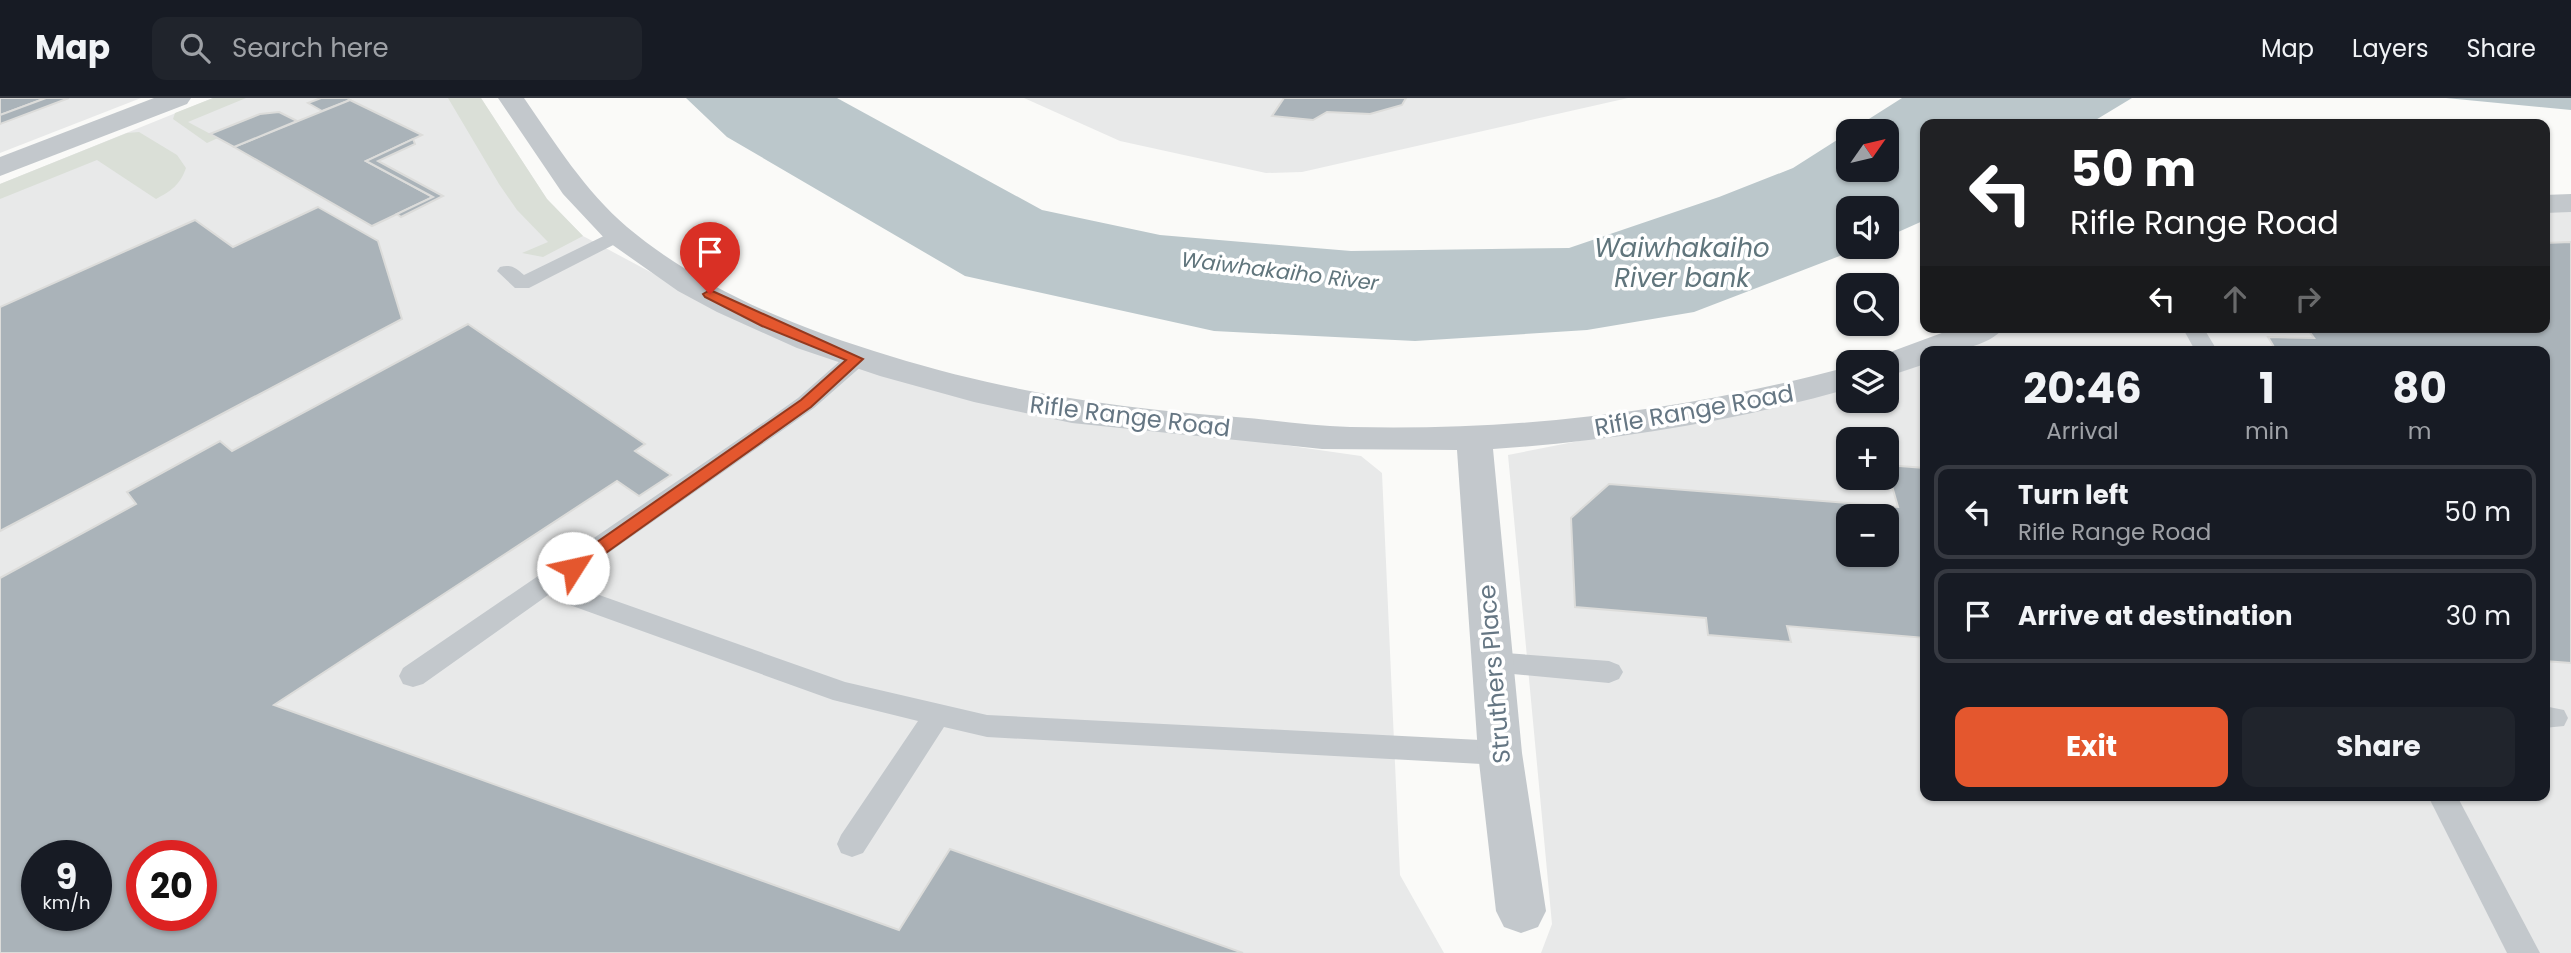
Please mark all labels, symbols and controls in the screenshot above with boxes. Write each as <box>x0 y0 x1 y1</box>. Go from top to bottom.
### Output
search box <box>152 17 642 80</box>
text: Map <box>35 24 110 71</box>
icon: search <box>176 29 214 67</box>
text: Search here <box>232 30 389 66</box>
text: Map <box>2261 32 2314 65</box>
text: Layers <box>2352 32 2428 65</box>
text: Share <box>2466 32 2536 65</box>
north arrow <box>1836 119 1899 182</box>
map controls <box>1836 119 1899 567</box>
text: 50 m <box>2070 135 2196 203</box>
icon: left <box>1955 147 2046 238</box>
button: sound <box>1836 196 1899 259</box>
text: Rifle Range Road <box>2070 200 2339 245</box>
pin <box>680 222 740 294</box>
water label: Waiwhakaiho River bank <box>1594 230 1770 296</box>
icon: arrive <box>691 233 729 271</box>
water label: Waiwhakaiho River <box>1180 245 1381 298</box>
button: search <box>1836 273 1899 336</box>
icon: left <box>2143 280 2181 318</box>
icon: ahead <box>2216 280 2254 318</box>
icon: right <box>2289 280 2327 318</box>
button: layers <box>1836 350 1899 413</box>
text: 20:46 <box>2023 359 2142 418</box>
text: 1 <box>2259 359 2275 418</box>
text: 80 <box>2392 359 2447 418</box>
street label: Rifle Range Road <box>1592 376 1796 444</box>
street label: Rifle Range Road <box>1028 387 1232 445</box>
text: Arrival <box>2046 415 2119 447</box>
text: min <box>2245 415 2289 447</box>
text: m <box>2408 415 2431 447</box>
button: + <box>1836 427 1899 490</box>
text: Turn left <box>2018 477 2129 513</box>
icon: left <box>1959 493 1997 531</box>
text: 50 m <box>2445 494 2511 530</box>
button: − <box>1836 504 1899 567</box>
text: Rifle Range Road <box>2018 516 2211 548</box>
position arrow <box>536 531 610 605</box>
street label: Struthers Place <box>1470 583 1518 765</box>
icon: arrive <box>1959 597 1997 635</box>
text: Arrive at destination <box>2018 598 2293 634</box>
text: 30 m <box>2446 598 2511 634</box>
button: Exit <box>1955 707 2228 787</box>
button: Share <box>2242 707 2515 787</box>
speed limit sign: 20 <box>126 840 217 931</box>
text: 9 <box>56 852 77 901</box>
text: km/h <box>43 890 90 915</box>

